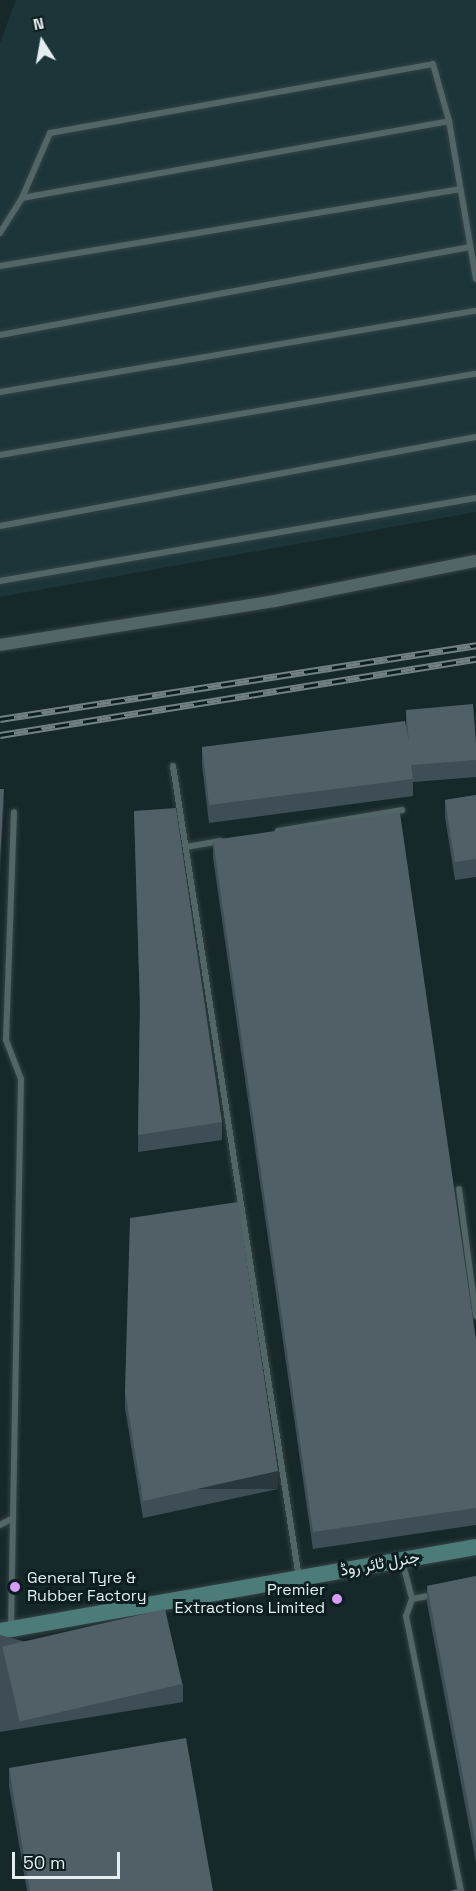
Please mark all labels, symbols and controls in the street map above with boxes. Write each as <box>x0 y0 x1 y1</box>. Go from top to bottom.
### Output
north arrow <box>12 12 72 72</box>
text: N <box>31 13 46 35</box>
street label: جنرل ٹائر روڈ <box>339 1548 421 1580</box>
place label: General Tyre & Rubber Factory <box>27 1568 147 1606</box>
marker: General Tyre & Rubber Factory <box>8 1580 22 1594</box>
place label: Premier Extractions Limited <box>174 1580 325 1618</box>
marker: Premier Extractions Limited <box>330 1592 344 1606</box>
scale bar <box>15 1840 123 1878</box>
text: 50 m <box>23 1851 65 1874</box>

